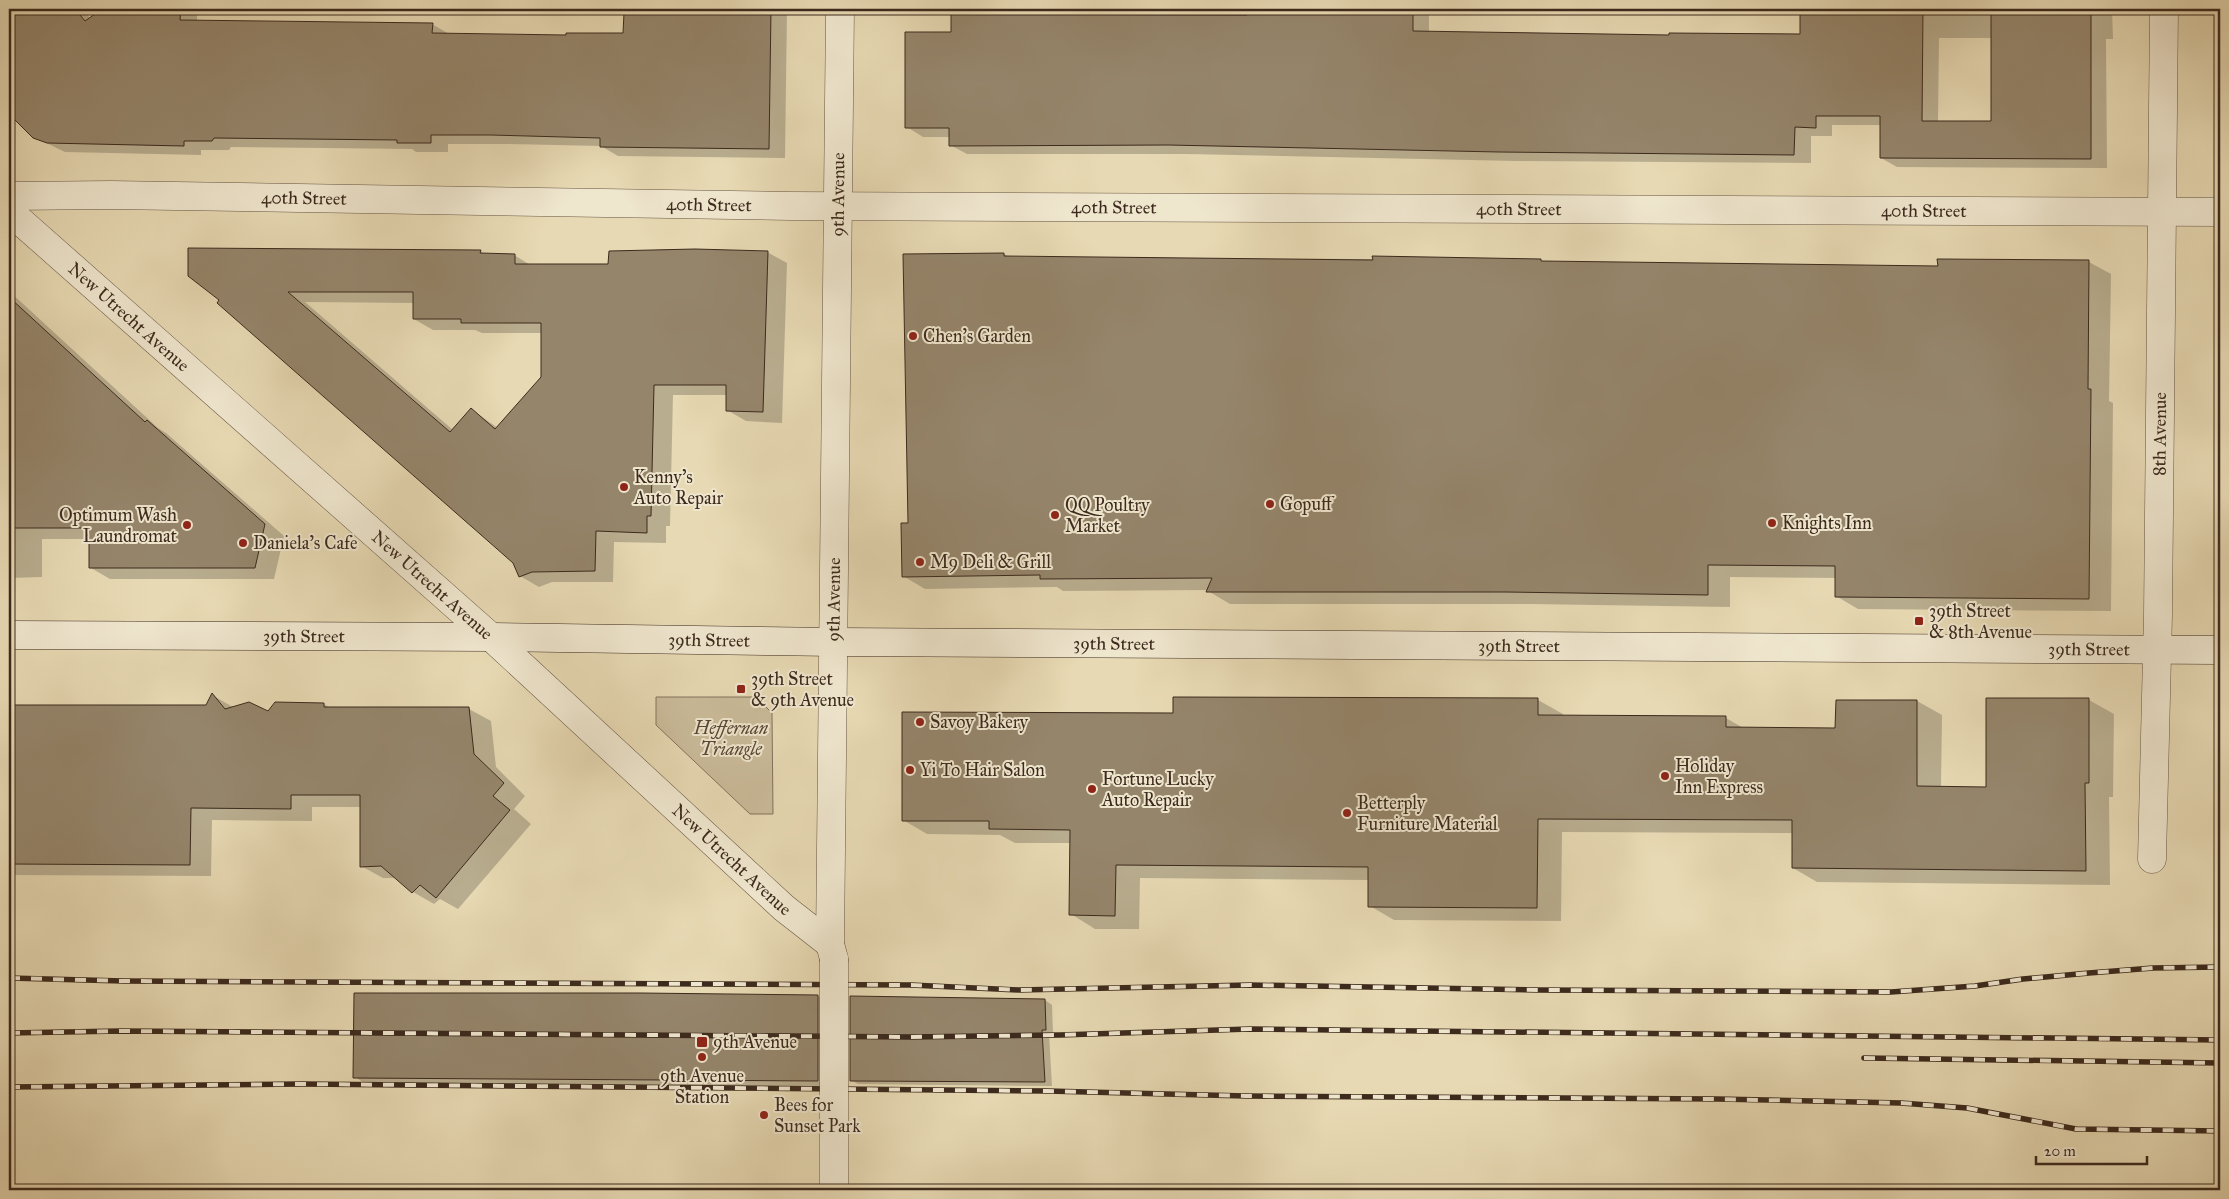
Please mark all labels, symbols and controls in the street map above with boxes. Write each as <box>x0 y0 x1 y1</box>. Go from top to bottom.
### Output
street label: 9th Avenue <box>827 152 849 237</box>
street label: 40th Street <box>261 186 348 210</box>
street label: 40th Street <box>666 193 752 216</box>
street label: 40th Street <box>1071 196 1157 219</box>
street label: 40th Street <box>1476 198 1562 220</box>
street label: 40th Street <box>1881 200 1967 222</box>
street label: New Utrecht Avenue <box>64 258 194 376</box>
place label: Chen's Garden <box>923 325 1031 347</box>
marker: Chen's Garden <box>907 330 919 342</box>
street label: 8th Avenue <box>2148 392 2171 476</box>
place label: Kenny's Auto Repair <box>633 466 724 509</box>
marker: Kenny's Auto Repair <box>618 481 630 493</box>
place label: Gopuff <box>1280 493 1335 515</box>
place label: QQ Poultry Market <box>1065 494 1150 537</box>
marker: Gopuff <box>1264 498 1276 510</box>
place label: Optimum Wash Laundromat <box>59 504 178 547</box>
marker: QQ Poultry Market <box>1049 509 1061 521</box>
place label: Knights Inn <box>1782 512 1872 535</box>
marker: Knights Inn <box>1766 517 1778 529</box>
marker: Optimum Wash Laundromat <box>181 519 193 531</box>
street label: New Utrecht Avenue <box>367 526 497 645</box>
place label: Daniela's Cafe <box>253 532 357 554</box>
marker: Daniela's Cafe <box>237 537 249 549</box>
place label: M9 Deli & Grill <box>930 551 1051 573</box>
marker: M9 Deli & Grill <box>914 556 926 568</box>
street label: 9th Avenue <box>822 557 845 642</box>
place label: 39th Street & 8th Avenue <box>1929 600 2032 643</box>
marker: 39th Street & 8th Avenue <box>1913 615 1925 627</box>
street label: 39th Street <box>263 625 346 647</box>
street label: 39th Street <box>668 629 751 652</box>
street label: 39th Street <box>1073 632 1156 655</box>
street label: 39th Street <box>1478 635 1561 657</box>
street label: 39th Street <box>2048 638 2131 660</box>
place label: 39th Street & 9th Avenue <box>751 668 854 711</box>
marker: 39th Street & 9th Avenue <box>735 683 747 695</box>
place label: Savoy Bakery <box>930 711 1029 733</box>
marker: Savoy Bakery <box>914 716 926 728</box>
park label: Heffernan Triangle <box>693 717 769 760</box>
place label: Holiday Inn Express <box>1675 755 1763 798</box>
place label: Yi To Hair Salon <box>920 759 1045 781</box>
marker: Yi To Hair Salon <box>904 764 916 776</box>
place label: Fortune Lucky Auto Repair <box>1101 768 1214 811</box>
marker: Holiday Inn Express <box>1659 770 1671 782</box>
marker: Fortune Lucky Auto Repair <box>1086 783 1098 795</box>
place label: Betterply Furniture Material <box>1357 792 1498 835</box>
street label: New Utrecht Avenue <box>668 799 796 920</box>
marker: Betterply Furniture Material <box>1341 807 1353 819</box>
place label: 9th Avenue <box>713 1031 797 1053</box>
marker: 9th Avenue <box>695 1035 709 1049</box>
marker: 9th Avenue Station <box>696 1051 708 1063</box>
place label: 9th Avenue Station <box>660 1065 744 1108</box>
place label: Bees for Sunset Park <box>774 1094 861 1137</box>
marker: Bees for Sunset Park <box>758 1109 770 1121</box>
scale bar <box>2036 1134 2148 1166</box>
text: 20 m <box>2044 1142 2076 1160</box>

